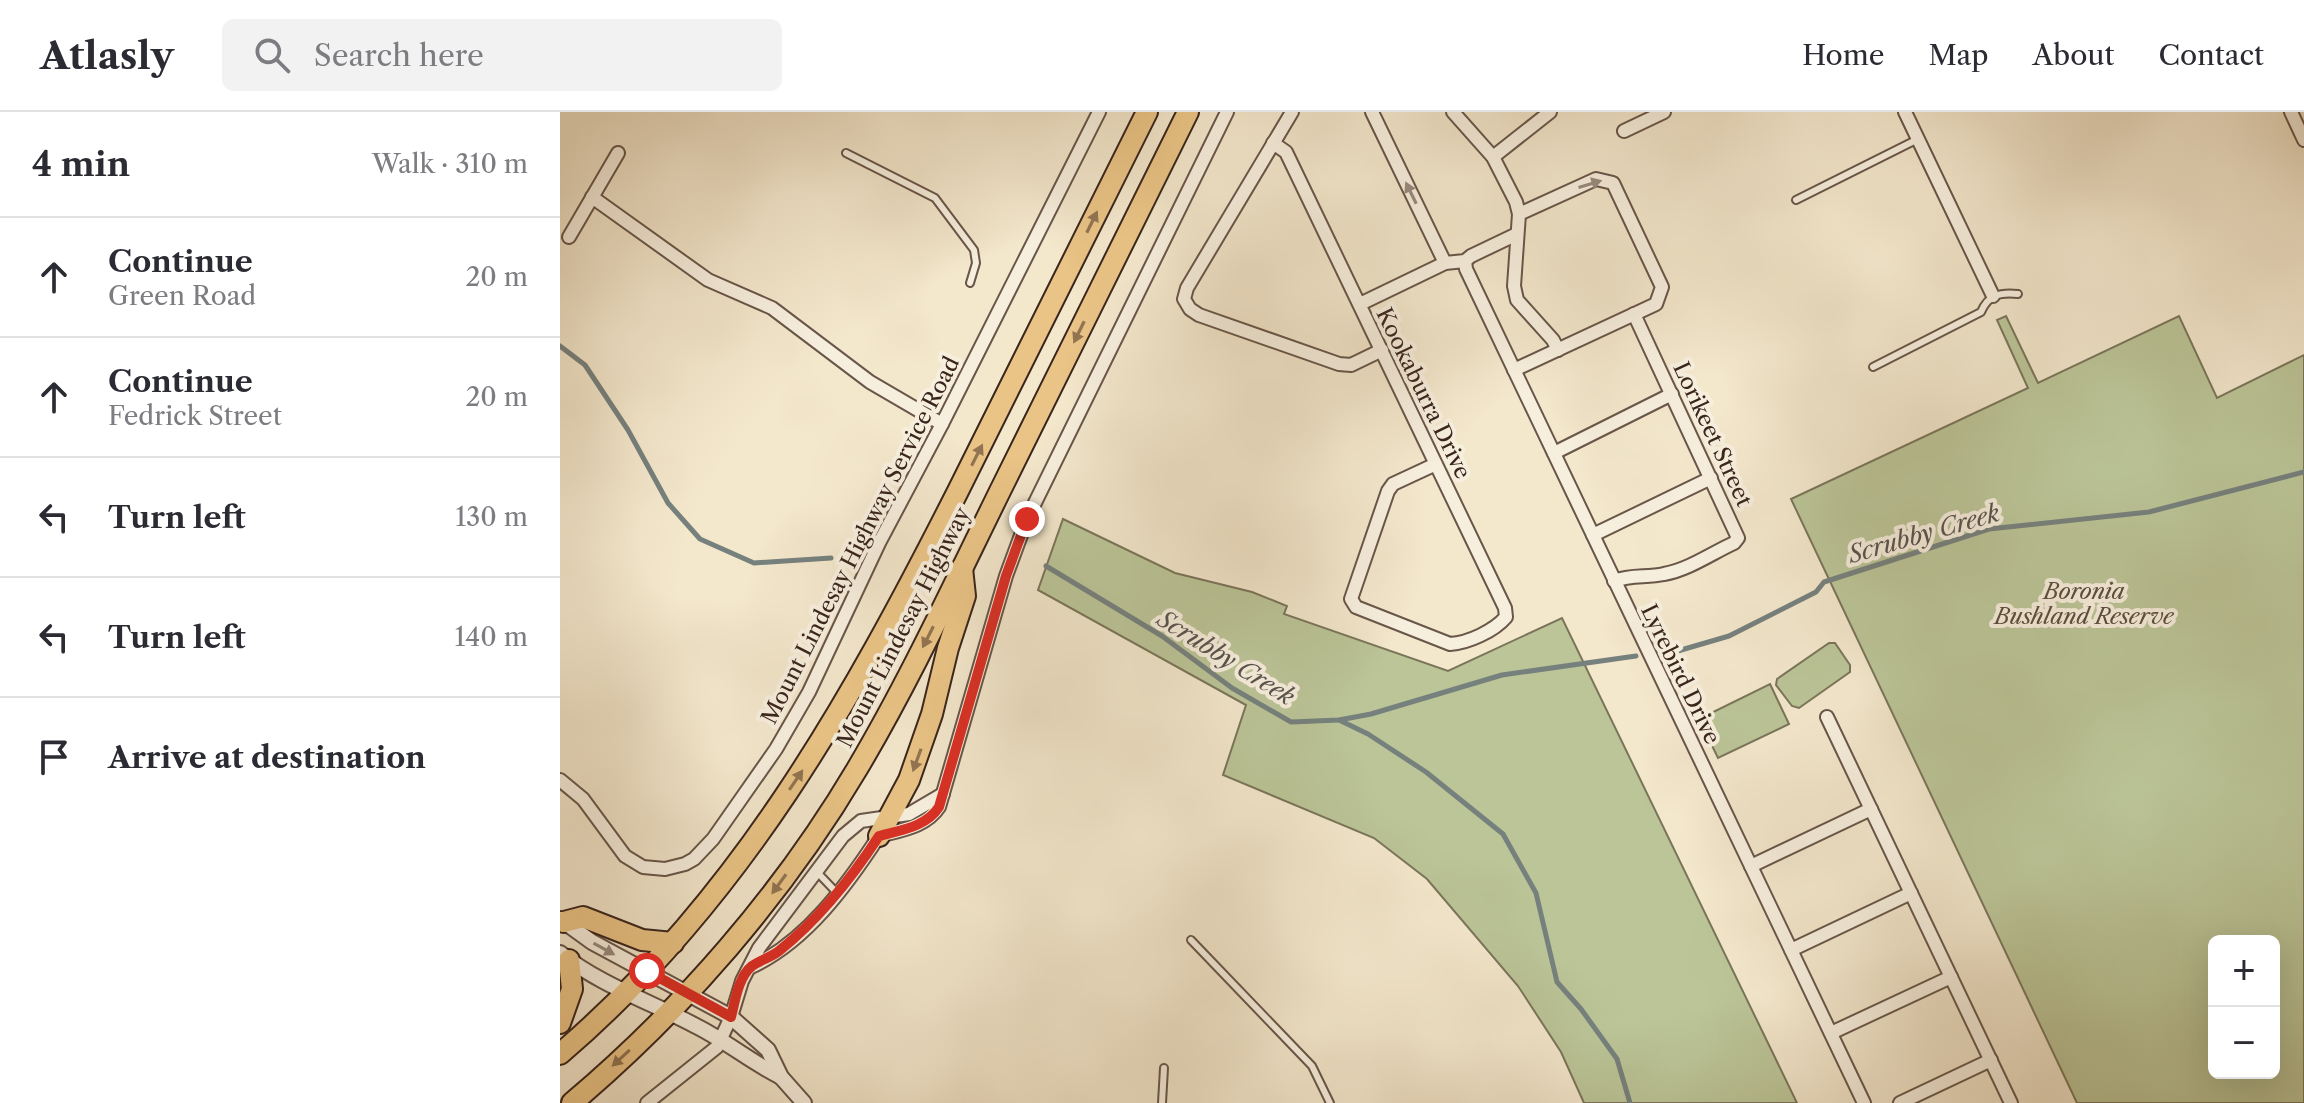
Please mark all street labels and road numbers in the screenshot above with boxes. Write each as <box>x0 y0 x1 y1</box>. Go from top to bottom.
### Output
street label: Kookaburra Drive <box>1370 303 1477 483</box>
street label: Mount Lindesay Highway Service Road <box>755 351 965 729</box>
street label: Lorikeet Street <box>1667 358 1758 511</box>
street label: Mount Lindesay Highway <box>831 502 975 752</box>
street label: Lyrebird Drive <box>1635 600 1726 749</box>

